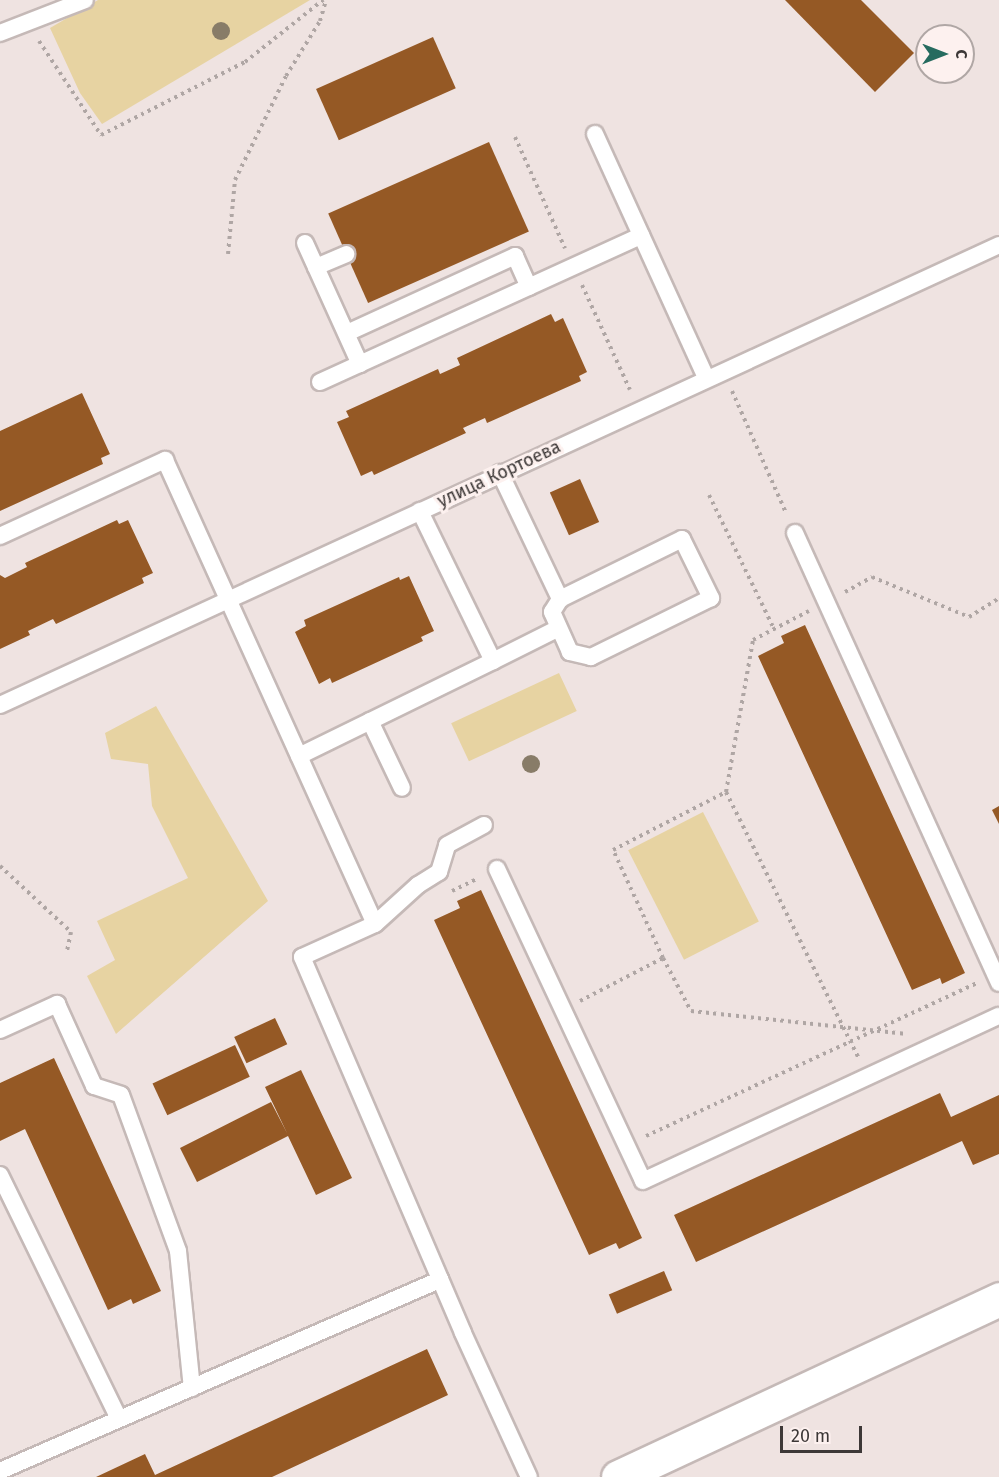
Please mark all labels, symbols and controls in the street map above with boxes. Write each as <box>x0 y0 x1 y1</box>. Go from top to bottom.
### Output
north arrow <box>915 24 975 84</box>
text: С <box>952 49 971 59</box>
street label: улица Кортоева <box>434 436 564 512</box>
scale bar <box>783 1414 866 1452</box>
text: 20 m <box>791 1425 830 1447</box>

